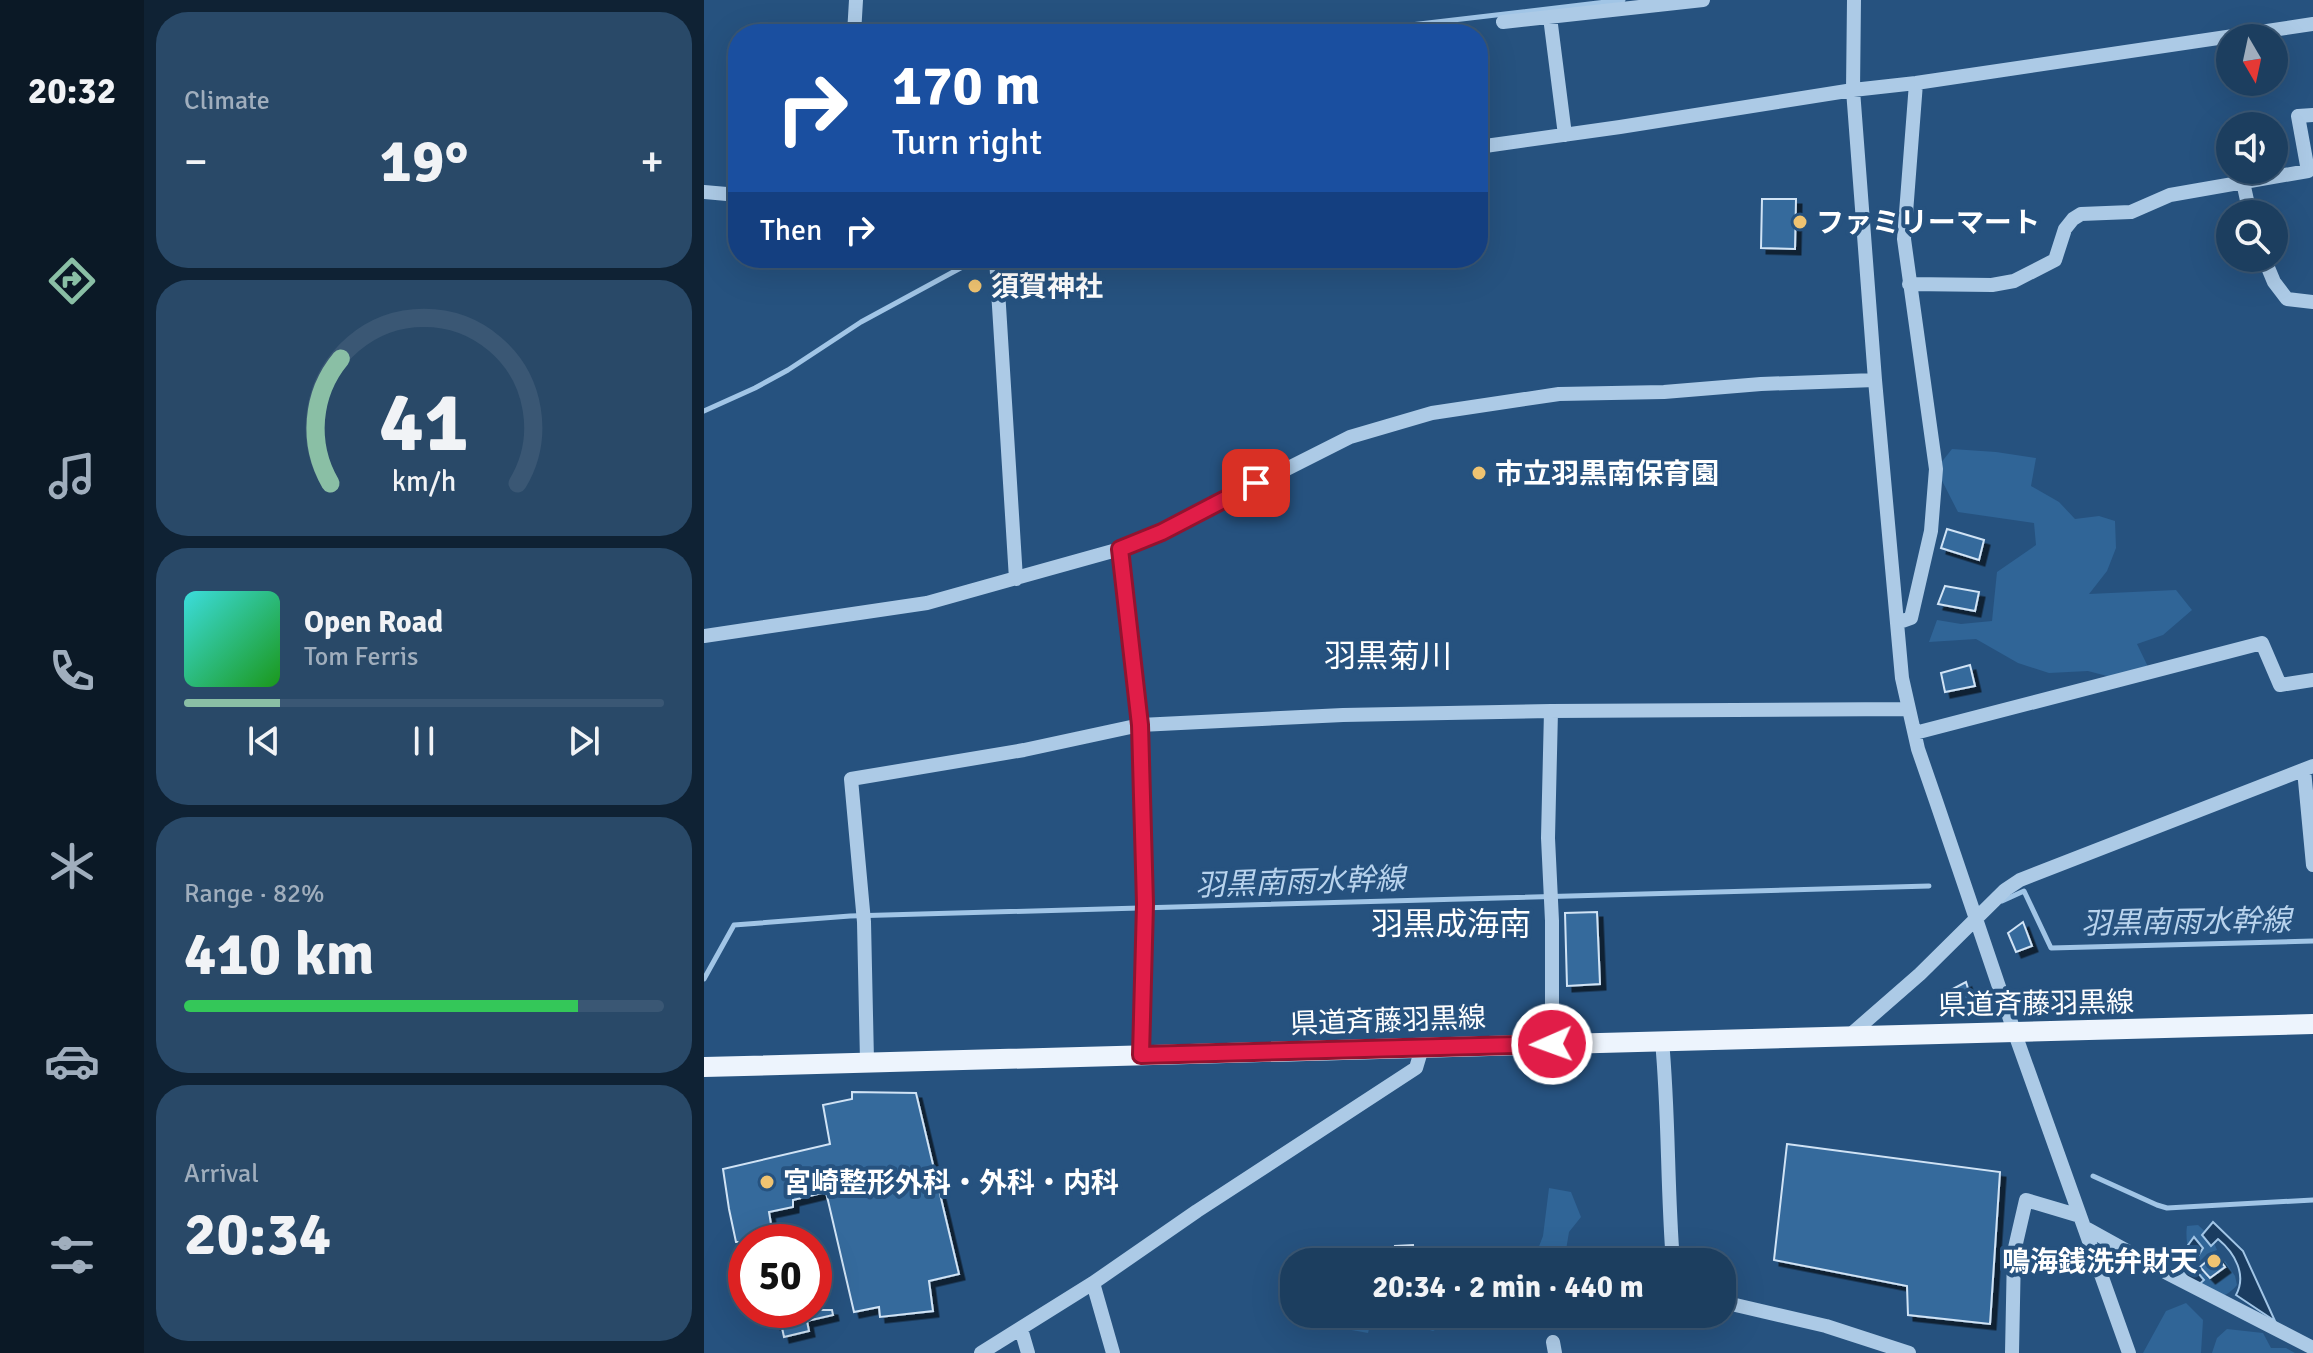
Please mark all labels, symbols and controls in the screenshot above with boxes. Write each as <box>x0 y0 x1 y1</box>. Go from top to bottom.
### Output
north arrow <box>2216 24 2288 96</box>
map controls <box>2216 24 2288 272</box>
text: 170 m <box>892 51 1040 120</box>
icon: right <box>760 56 864 160</box>
text: 20:32 <box>28 69 116 114</box>
text: Climate <box>184 85 270 117</box>
button: sound <box>2216 112 2288 184</box>
text: Turn right <box>892 120 1042 165</box>
text: 19° <box>380 125 468 199</box>
text: − <box>184 135 208 189</box>
text: + <box>640 135 664 189</box>
button: search <box>2216 200 2288 272</box>
place label: ファミリーマート <box>1816 206 2040 240</box>
icon: right <box>838 208 882 252</box>
text: Then <box>760 212 822 249</box>
marker: ファミリーマート <box>1791 213 1809 231</box>
icon: directions <box>44 253 100 309</box>
place label: 須賀神社 <box>991 270 1103 304</box>
marker: 須賀神社 <box>966 277 984 295</box>
text: 41 <box>379 372 469 474</box>
icon: music <box>44 448 100 504</box>
pin <box>1222 449 1290 517</box>
place label: 市立羽黒南保育園 <box>1495 457 1719 491</box>
icon: arrive <box>1234 461 1278 505</box>
text: km/h <box>392 464 456 499</box>
marker: 市立羽黒南保育園 <box>1470 464 1488 482</box>
text: Open Road <box>304 604 443 641</box>
district label: 羽黒菊川 <box>1324 637 1452 676</box>
text: Tom Ferris <box>304 641 418 673</box>
icon: phone <box>44 643 100 699</box>
icon: previous <box>242 719 286 763</box>
icon: pause <box>402 719 446 763</box>
icon: next <box>562 719 606 763</box>
icon: climate <box>44 838 100 894</box>
water label: 羽黒南雨水幹線 <box>1194 860 1410 905</box>
text: Range · 82% <box>184 878 325 910</box>
water label: 羽黒南雨水幹線 <box>2081 902 2295 943</box>
district label: 羽黒成海南 <box>1371 905 1531 944</box>
text: 410 km <box>184 918 374 992</box>
street label: 県道斉藤羽黒線 <box>1938 985 2134 1023</box>
street label: 県道斉藤羽黒線 <box>1289 1001 1487 1041</box>
position arrow <box>1510 1002 1594 1086</box>
icon: car <box>44 1033 100 1089</box>
text: Arrival <box>184 1158 259 1190</box>
place label: 宮崎整形外科・外科・内科 <box>783 1166 1119 1200</box>
marker: 宮崎整形外科・外科・内科 <box>758 1173 776 1191</box>
text: 20:34 <box>184 1198 331 1272</box>
speed limit sign: 50 <box>728 1224 832 1328</box>
icon: filters <box>44 1227 100 1283</box>
place label: 鳴海銭洗弁財天 <box>2002 1245 2198 1279</box>
marker: 鳴海銭洗弁財天 <box>2205 1252 2223 1270</box>
text: 20:34 · 2 min · 440 m <box>1372 1269 1644 1306</box>

